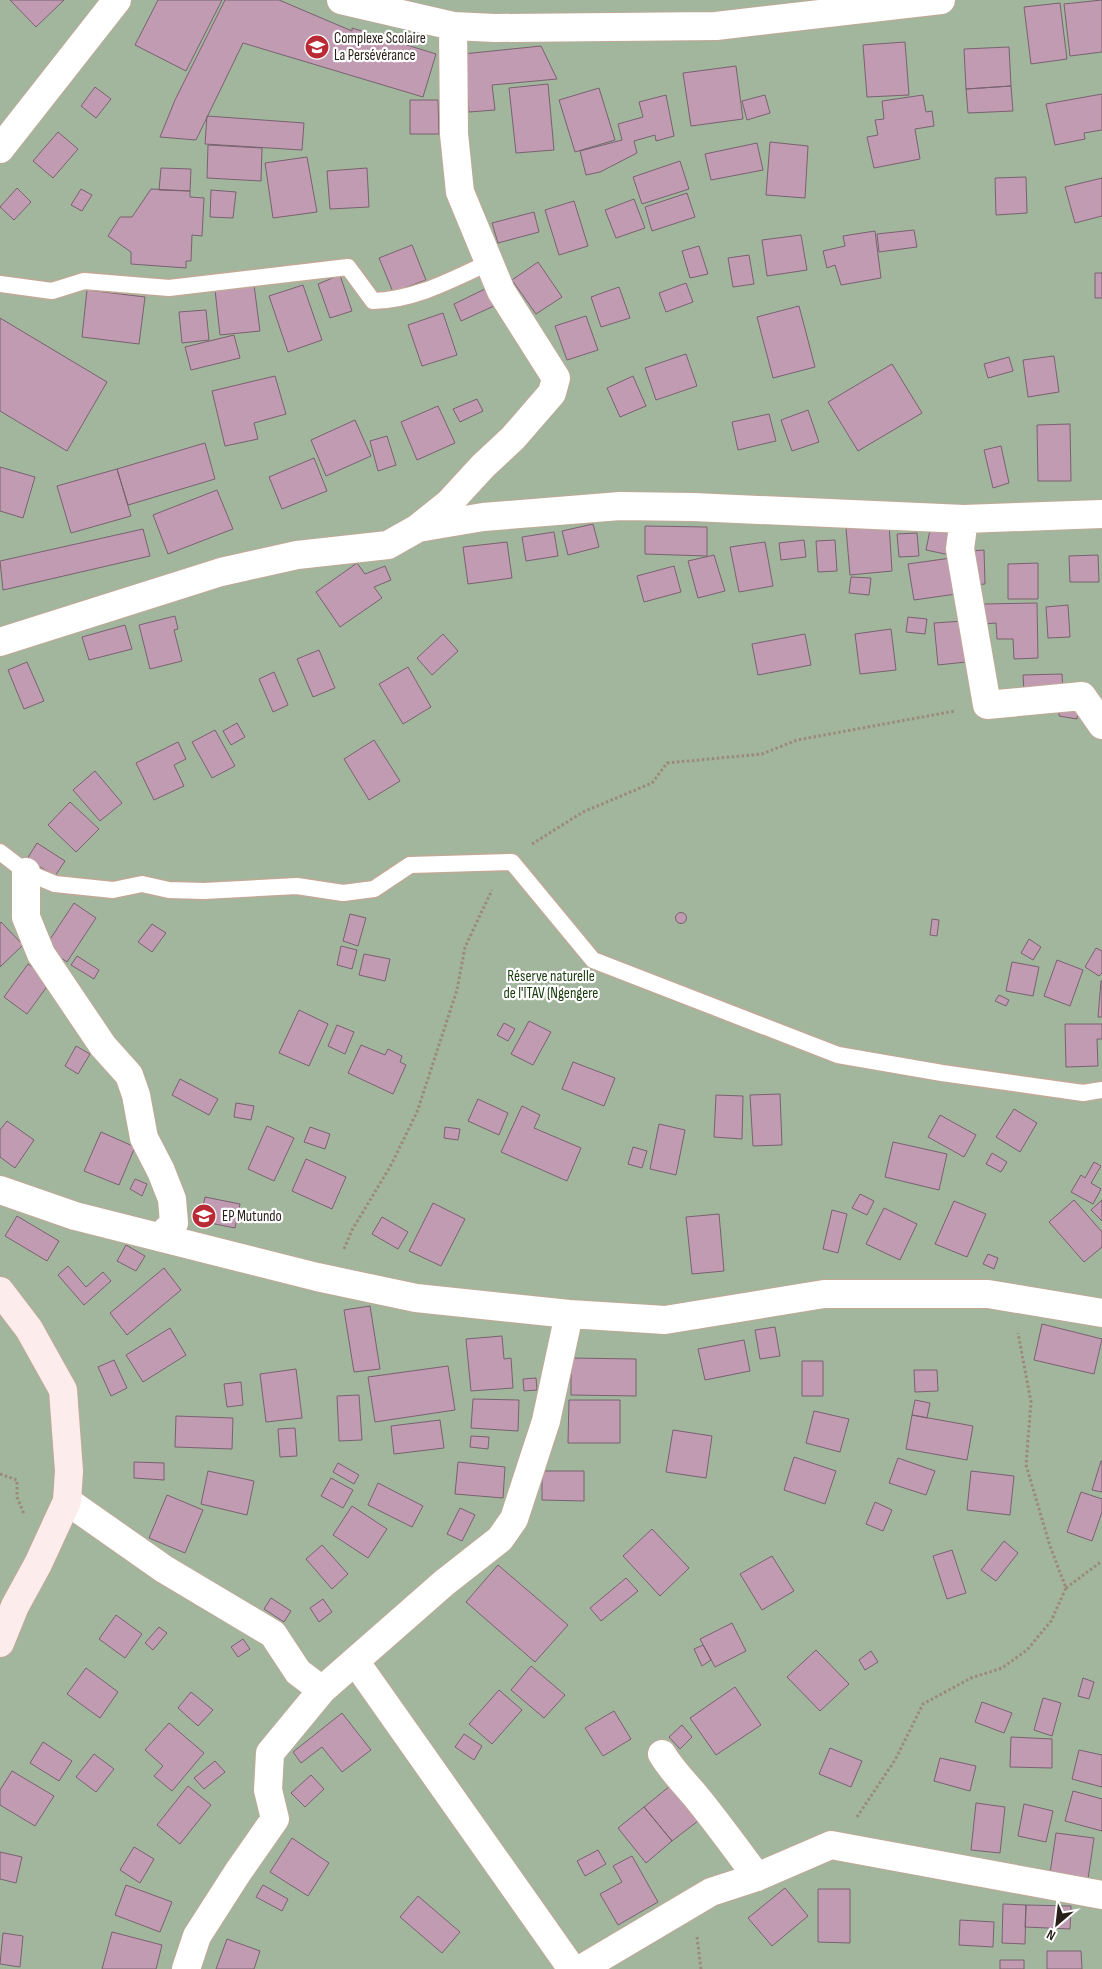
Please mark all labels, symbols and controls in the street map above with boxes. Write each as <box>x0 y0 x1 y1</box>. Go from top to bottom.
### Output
place label: Complexe Scolaire La Persévérance <box>334 29 426 65</box>
school or university icon: Complexe Scolaire La Persévérance <box>304 34 330 60</box>
park label: Réserve naturelle de l'ITAV (Ngengere <box>504 967 598 1003</box>
school or university icon: EP Mutundo <box>191 1203 217 1229</box>
place label: EP Mutundo <box>222 1207 282 1226</box>
north arrow <box>1032 1899 1082 1949</box>
text: N <box>1044 1926 1058 1944</box>

